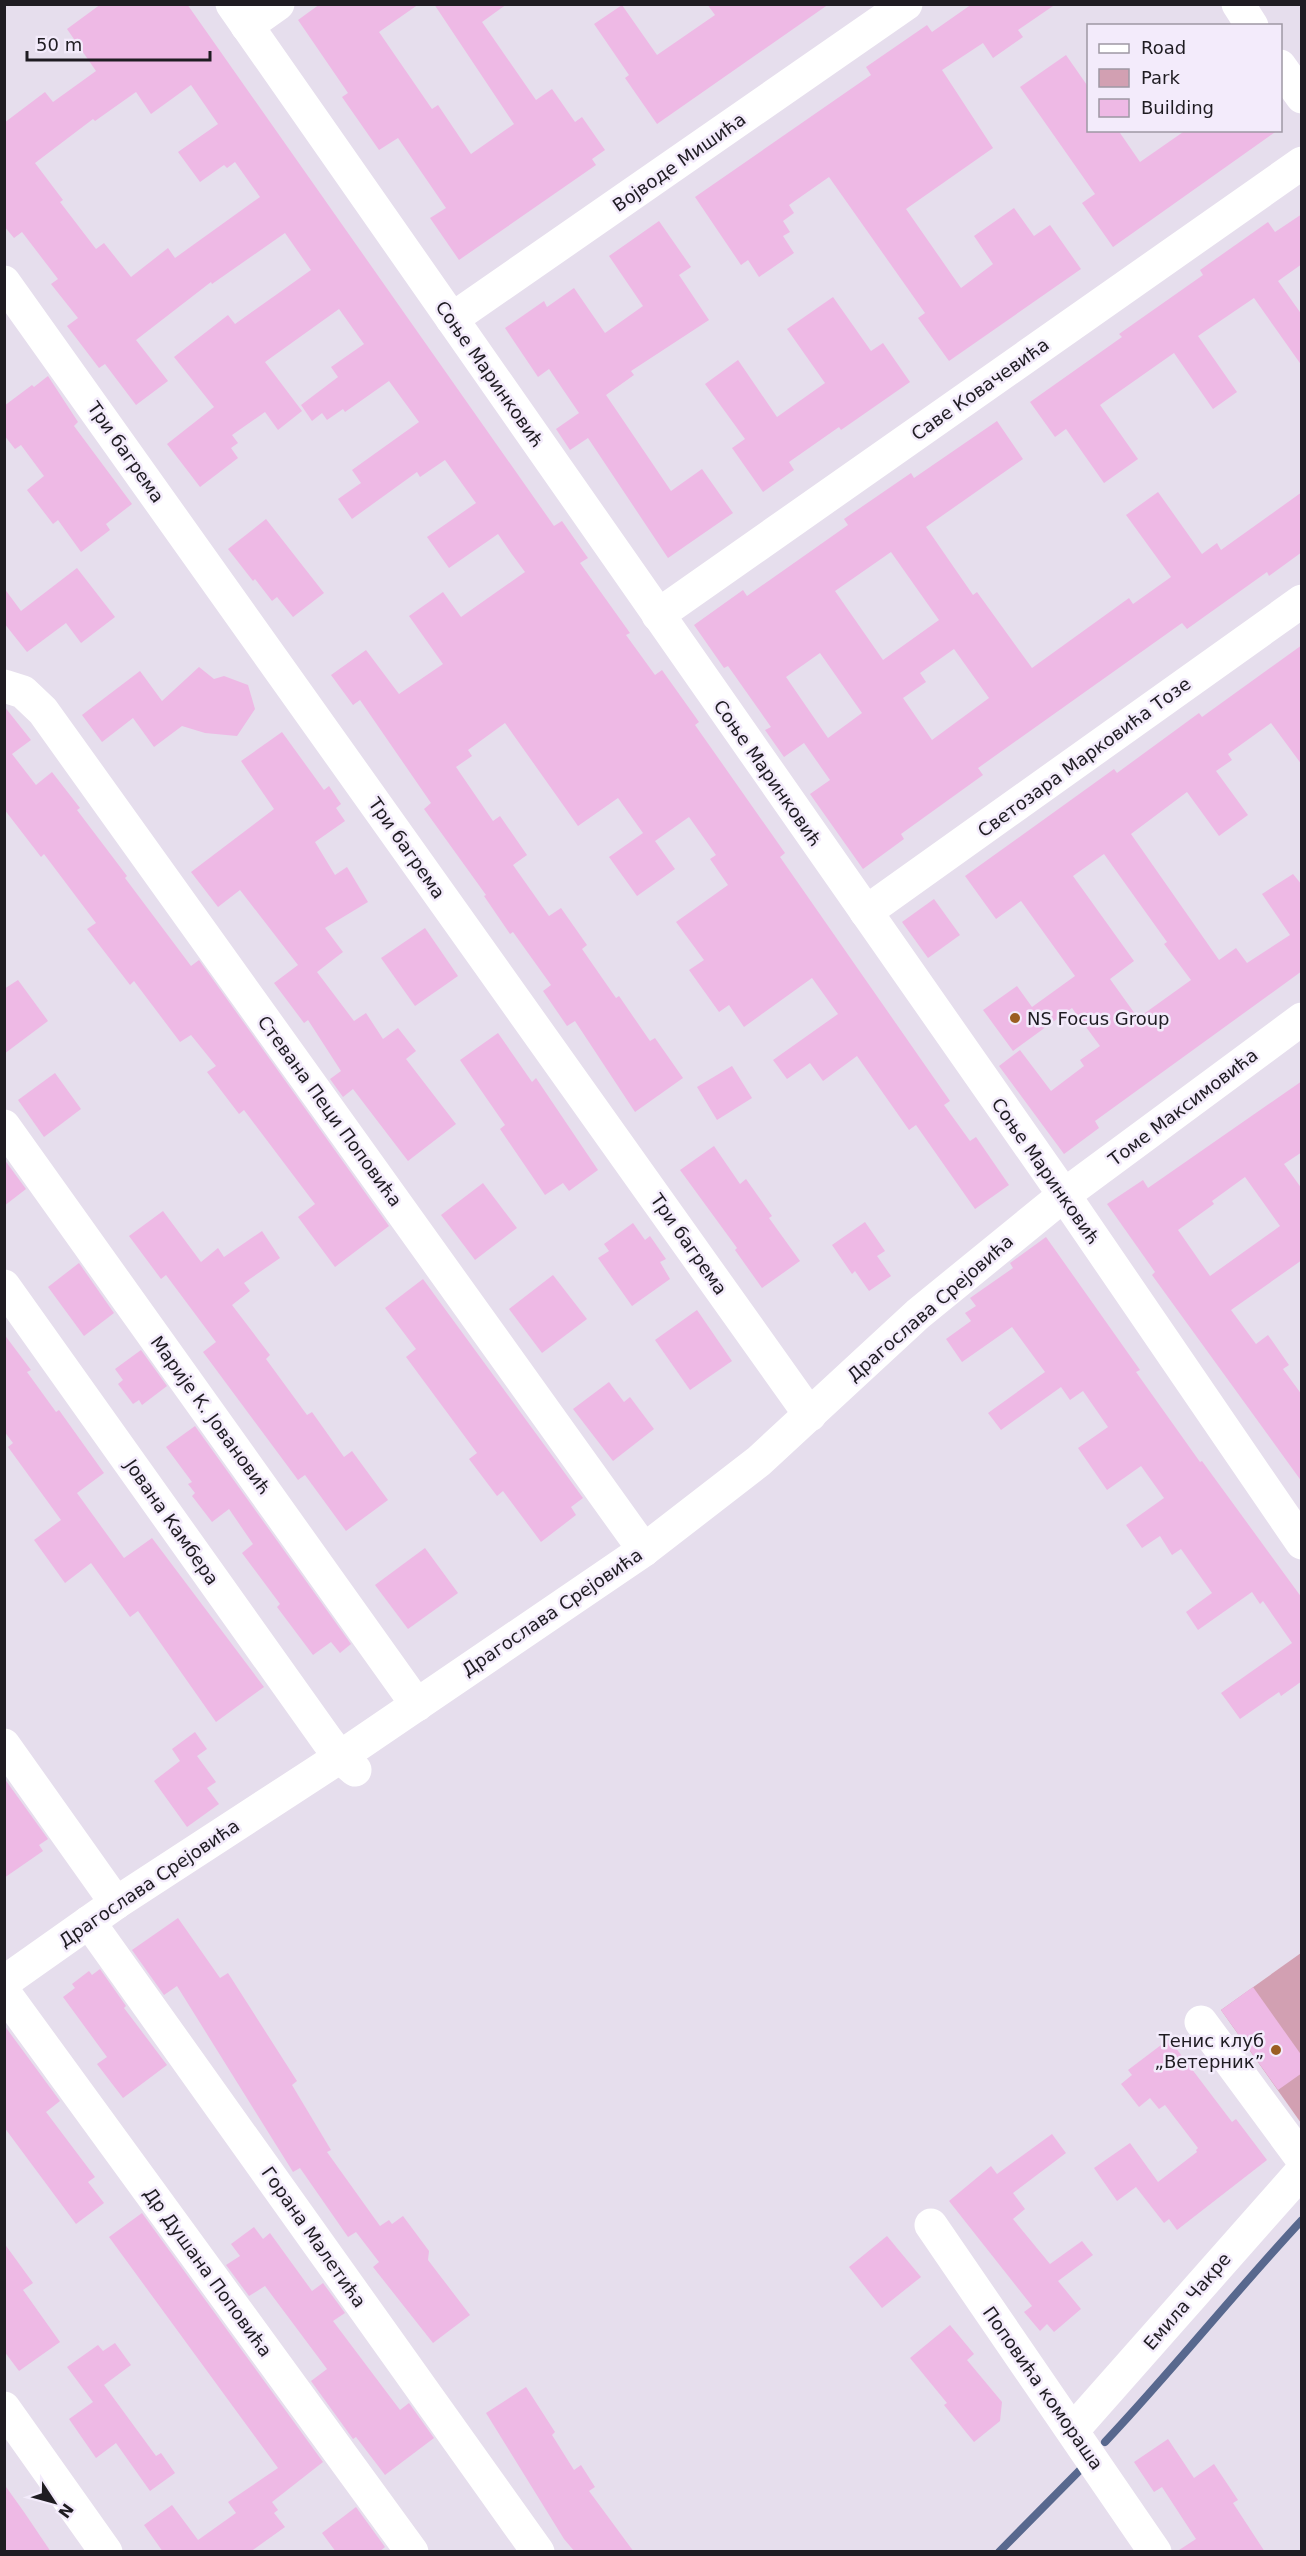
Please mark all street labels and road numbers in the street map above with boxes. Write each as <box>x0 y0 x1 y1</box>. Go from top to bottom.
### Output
street label: Војводе Мишића <box>609 108 749 216</box>
street label: Соње Маринковић <box>432 297 548 451</box>
street label: Саве Ковачевића <box>907 334 1053 444</box>
street label: Три багрема <box>83 397 169 507</box>
street label: Светозара Марковића Тозе <box>974 673 1194 841</box>
street label: Соње Маринковић <box>710 696 826 850</box>
street label: Три багрема <box>364 793 450 903</box>
street label: Стевана Пеци Поповића <box>254 1011 406 1211</box>
street label: Томе Максимовића <box>1104 1044 1262 1170</box>
street label: Соње Маринковић <box>988 1094 1104 1248</box>
street label: Три багрема <box>646 1189 732 1299</box>
street label: Драгослава Срејовића <box>843 1230 1017 1386</box>
street label: Марије К. Јовановић <box>147 1332 275 1498</box>
street label: Јована Камбера <box>120 1454 223 1589</box>
street label: Драгослава Срејовића <box>458 1544 646 1680</box>
street label: Драгослава Срејовића <box>55 1815 243 1951</box>
street label: Горана Малетића <box>257 2163 371 2311</box>
street label: Др Душана Поповића <box>139 2183 277 2361</box>
street label: Емила Чакре <box>1139 2248 1235 2354</box>
street label: Поповића комораша <box>979 2302 1107 2474</box>

